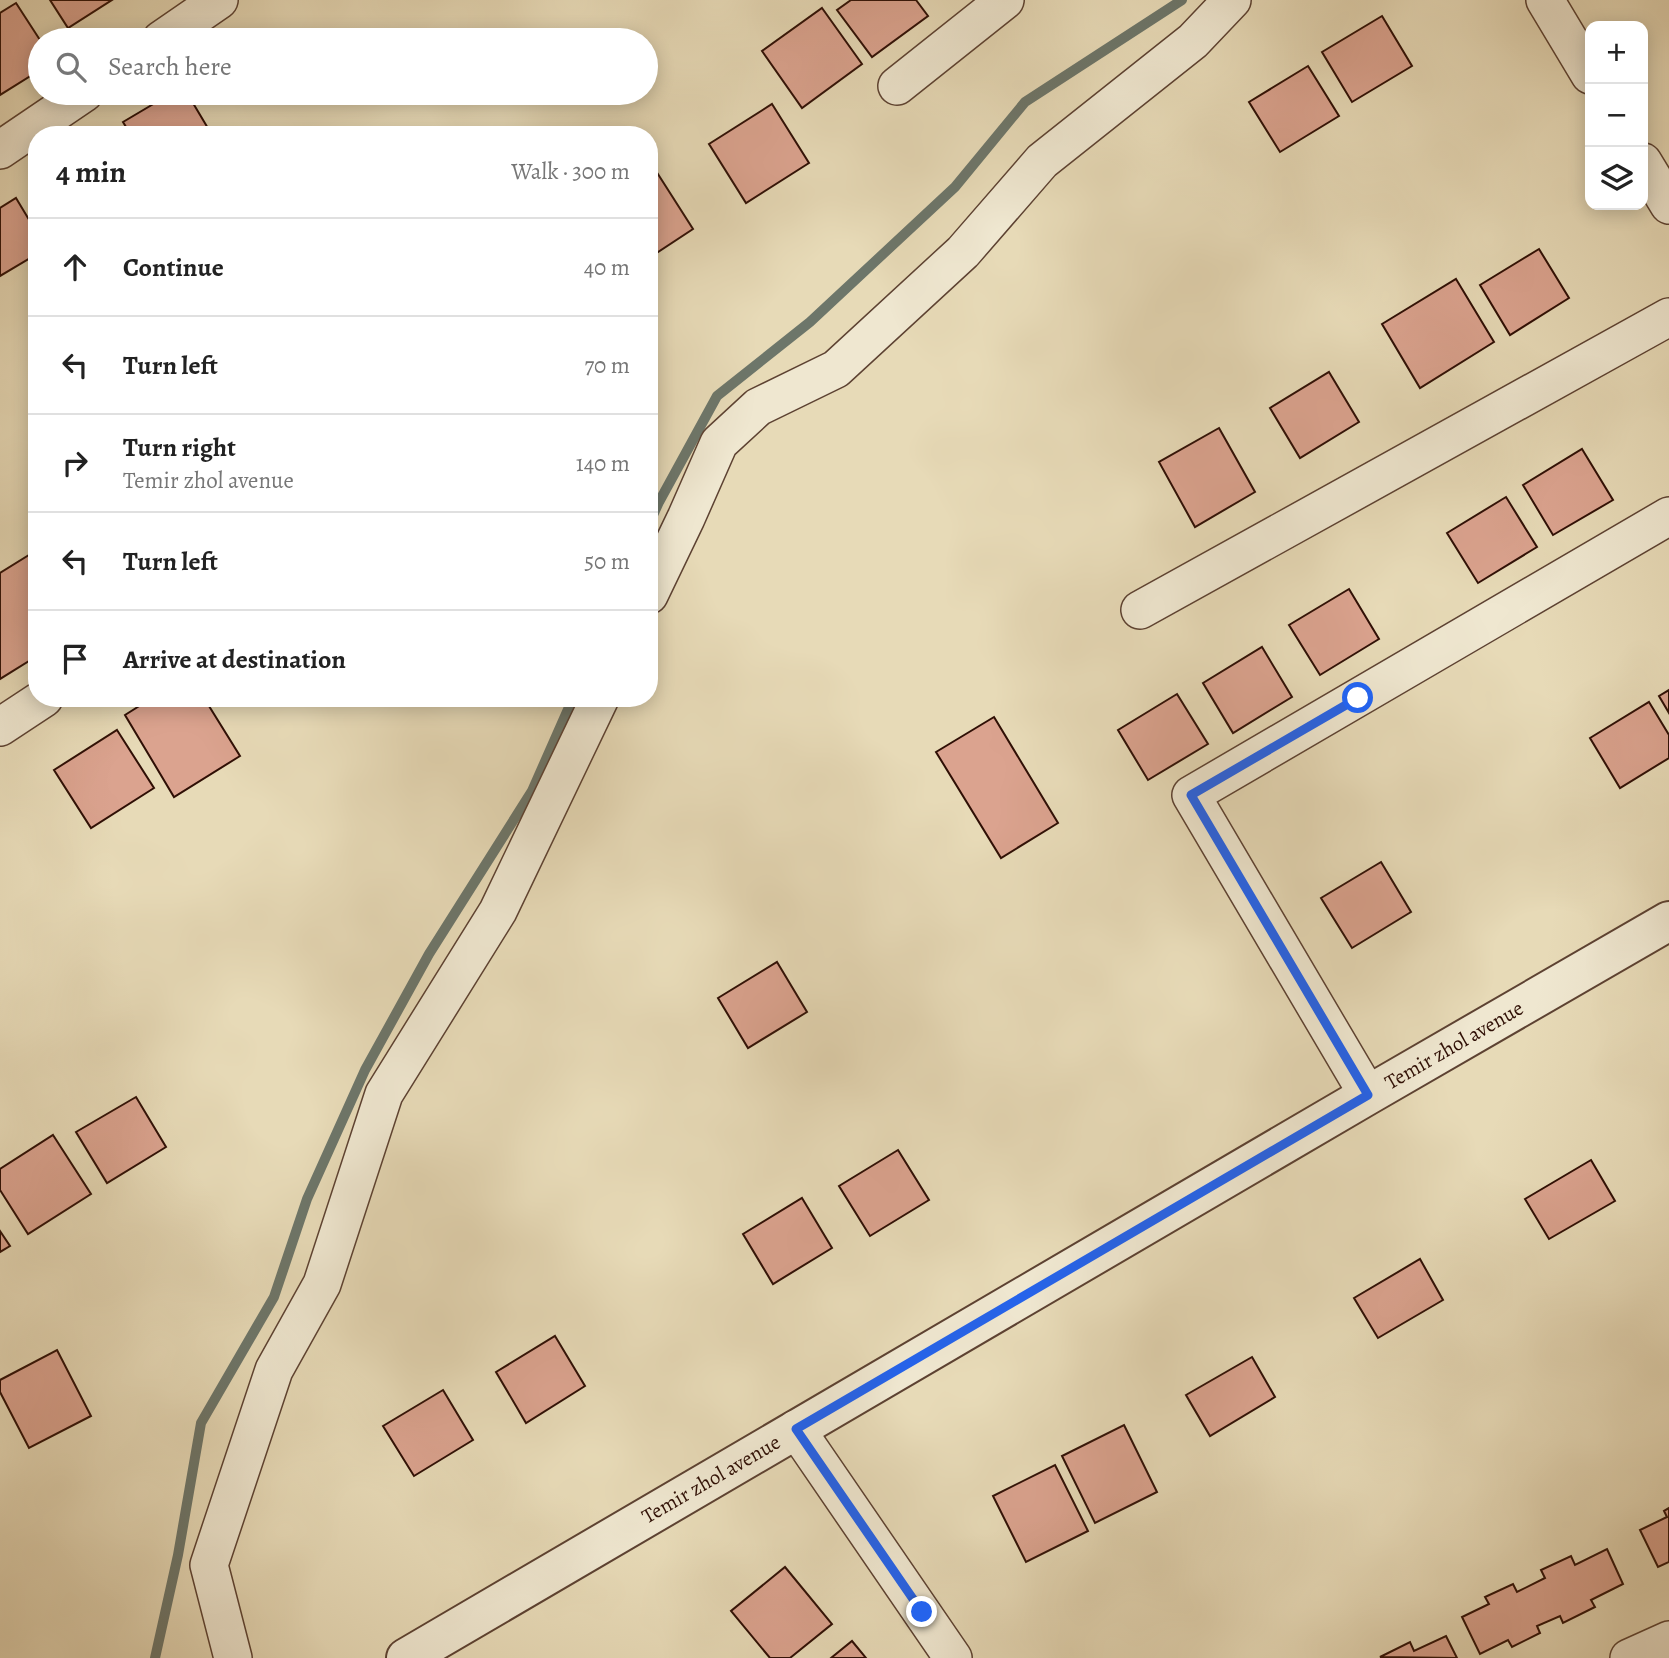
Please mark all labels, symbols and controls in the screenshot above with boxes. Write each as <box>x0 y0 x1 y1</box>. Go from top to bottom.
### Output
map controls <box>1585 21 1648 210</box>
button: + <box>1585 21 1648 84</box>
search box <box>28 28 658 105</box>
icon: search <box>52 48 90 86</box>
text: Search here <box>108 49 232 84</box>
button: − <box>1585 84 1648 147</box>
button: layers <box>1585 147 1648 210</box>
text: 4 min <box>56 152 126 192</box>
text: Walk · 300 m <box>511 156 630 187</box>
icon: ahead <box>56 248 94 286</box>
text: Continue <box>123 250 224 285</box>
text: 40 m <box>584 252 630 283</box>
icon: left <box>56 346 94 384</box>
text: Turn left <box>123 348 218 383</box>
text: 70 m <box>584 350 630 381</box>
text: Turn right <box>123 430 236 465</box>
icon: right <box>56 444 94 482</box>
text: 140 m <box>576 448 630 479</box>
text: Temir zhol avenue <box>123 465 294 496</box>
icon: left <box>56 542 94 580</box>
text: Turn left <box>123 544 218 579</box>
text: 50 m <box>584 546 630 577</box>
icon: arrive <box>56 640 94 678</box>
text: Arrive at destination <box>123 642 346 677</box>
route start <box>1342 682 1373 713</box>
street label: Temir zhol avenue <box>1379 994 1529 1096</box>
street label: Temir zhol avenue <box>636 1428 786 1530</box>
route end <box>906 1596 937 1627</box>

